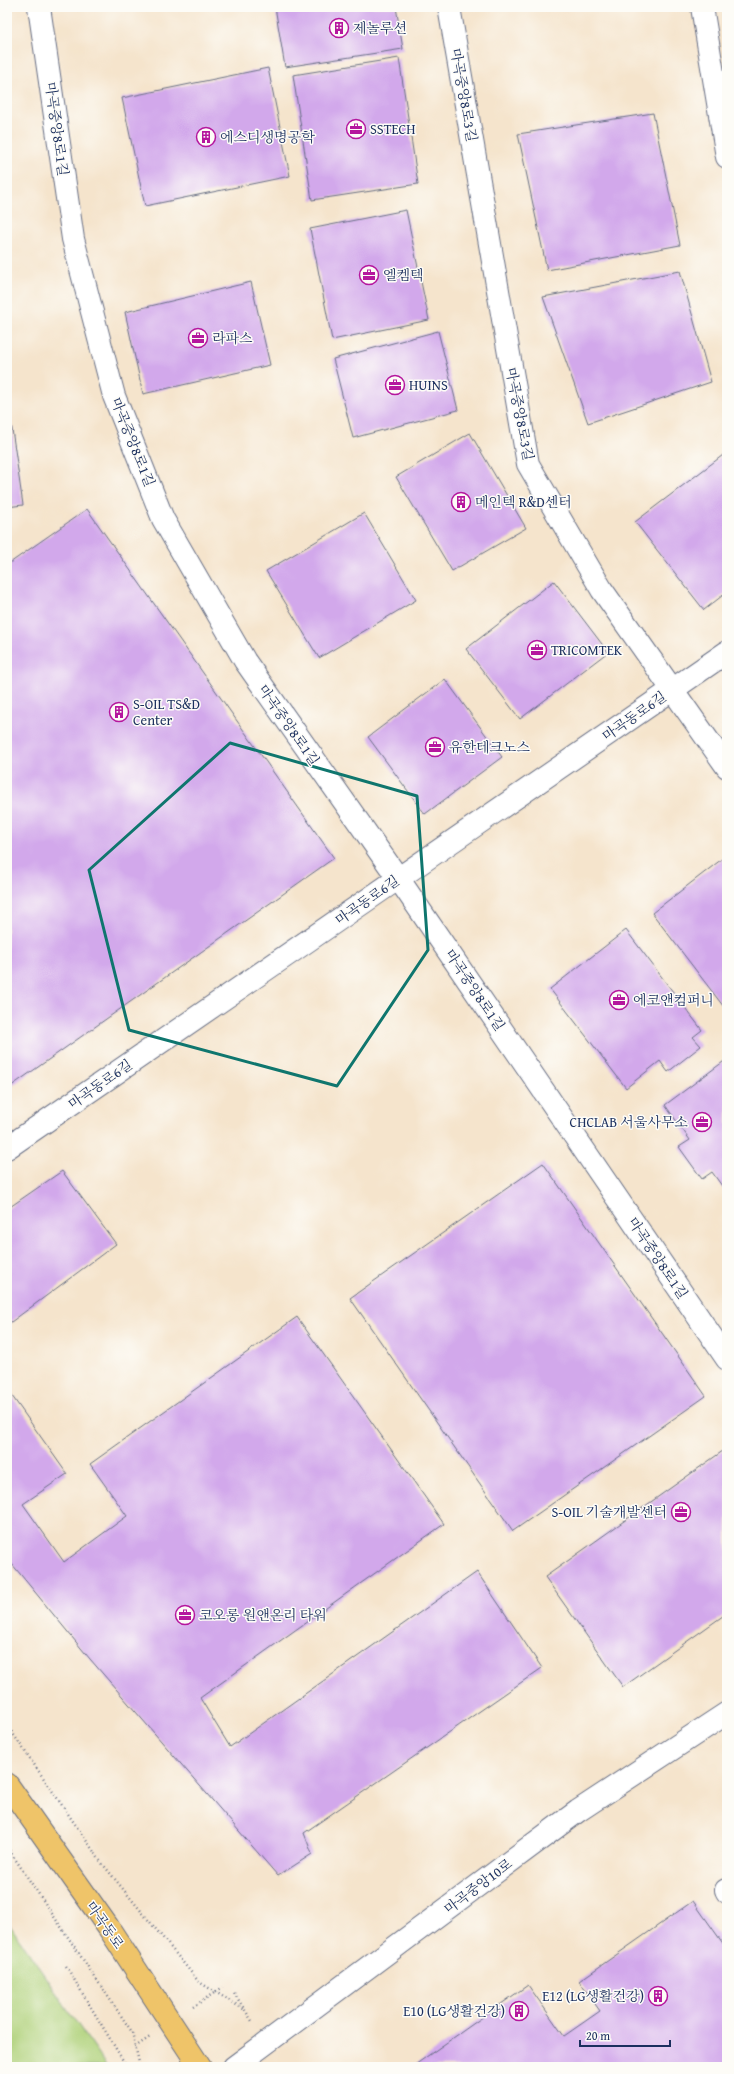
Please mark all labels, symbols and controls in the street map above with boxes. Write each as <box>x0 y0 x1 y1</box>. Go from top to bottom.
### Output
building icon: 제놀루션 <box>328 17 350 39</box>
place label: 제놀루션 <box>353 18 407 38</box>
street label: 마곡중앙8로3길 <box>446 47 482 143</box>
street label: 마곡중앙8로1길 <box>41 81 73 177</box>
office icon: SSTECH <box>345 118 367 140</box>
place label: SSTECH <box>370 119 416 139</box>
building icon: 에스디생명공학 <box>195 126 217 148</box>
place label: 에스디생명공학 <box>220 127 315 147</box>
office icon: 엘켐텍 <box>358 264 380 286</box>
place label: 엘켐텍 <box>383 265 424 285</box>
office icon: 라파스 <box>187 327 209 349</box>
place label: 라파스 <box>212 328 253 348</box>
street label: 마곡중앙8로3길 <box>501 366 539 462</box>
office icon: HUINS <box>384 374 406 396</box>
place label: HUINS <box>409 375 448 395</box>
street label: 마곡중앙8로1길 <box>106 394 160 490</box>
building icon: 메인텍 R&D센터 <box>450 491 472 513</box>
place label: 메인텍 R&D센터 <box>475 492 572 512</box>
office icon: TRICOMTEK <box>526 639 548 661</box>
place label: TRICOMTEK <box>551 640 623 660</box>
street label: 마곡중앙8로1길 <box>254 681 324 769</box>
street label: 마곡동로6길 <box>598 686 670 746</box>
place label: S-OIL TS&D Center <box>133 694 200 730</box>
building icon: S-OIL TS&D Center <box>108 701 130 723</box>
office icon: 유한테크노스 <box>424 736 446 758</box>
place label: 유한테크노스 <box>449 737 531 757</box>
street label: 마곡동로6길 <box>331 870 403 930</box>
street label: 마곡중앙8로1길 <box>440 945 510 1035</box>
office icon: 에코앤컴퍼니 <box>608 989 630 1011</box>
place label: 에코앤컴퍼니 <box>633 990 714 1010</box>
street label: 마곡동로6길 <box>64 1054 136 1114</box>
office icon: CHCLAB 서울사무소 <box>691 1111 713 1133</box>
place label: CHCLAB 서울사무소 <box>570 1112 688 1132</box>
street label: 마곡중앙8로1길 <box>623 1213 693 1303</box>
office icon: S-OIL 기술개발센터 <box>670 1501 692 1523</box>
place label: S-OIL 기술개발센터 <box>551 1502 667 1522</box>
office icon: 코오롱 원앤온리 타워 <box>174 1604 196 1626</box>
place label: 코오롱 원앤온리 타워 <box>199 1605 327 1625</box>
street label: 마곡중앙10로 <box>440 1853 517 1918</box>
street label: 마곡동로 <box>81 1897 129 1953</box>
building icon: E12 (LG생활건강) <box>647 1985 669 2007</box>
place label: E12 (LG생활건강) <box>542 1986 644 2006</box>
building icon: E10 (LG생활건강) <box>508 2000 530 2022</box>
place label: E10 (LG생활건강) <box>403 2001 505 2021</box>
scale bar <box>580 2022 670 2048</box>
text: 20 m <box>586 2027 610 2044</box>

